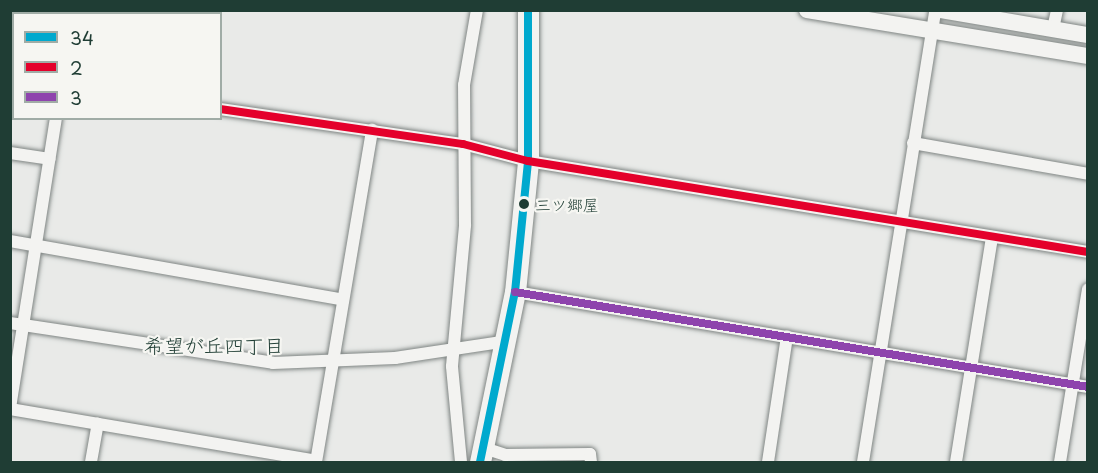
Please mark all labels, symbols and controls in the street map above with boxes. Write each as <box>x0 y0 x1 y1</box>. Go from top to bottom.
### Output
legend <box>12 12 222 120</box>
text: 34 <box>70 24 94 51</box>
text: 2 <box>70 54 83 81</box>
text: 3 <box>70 84 82 111</box>
place label: 三ツ郷屋 <box>535 194 599 214</box>
marker: 三ツ郷屋 <box>518 198 530 210</box>
district label: 希望が丘四丁目 <box>144 333 284 357</box>

